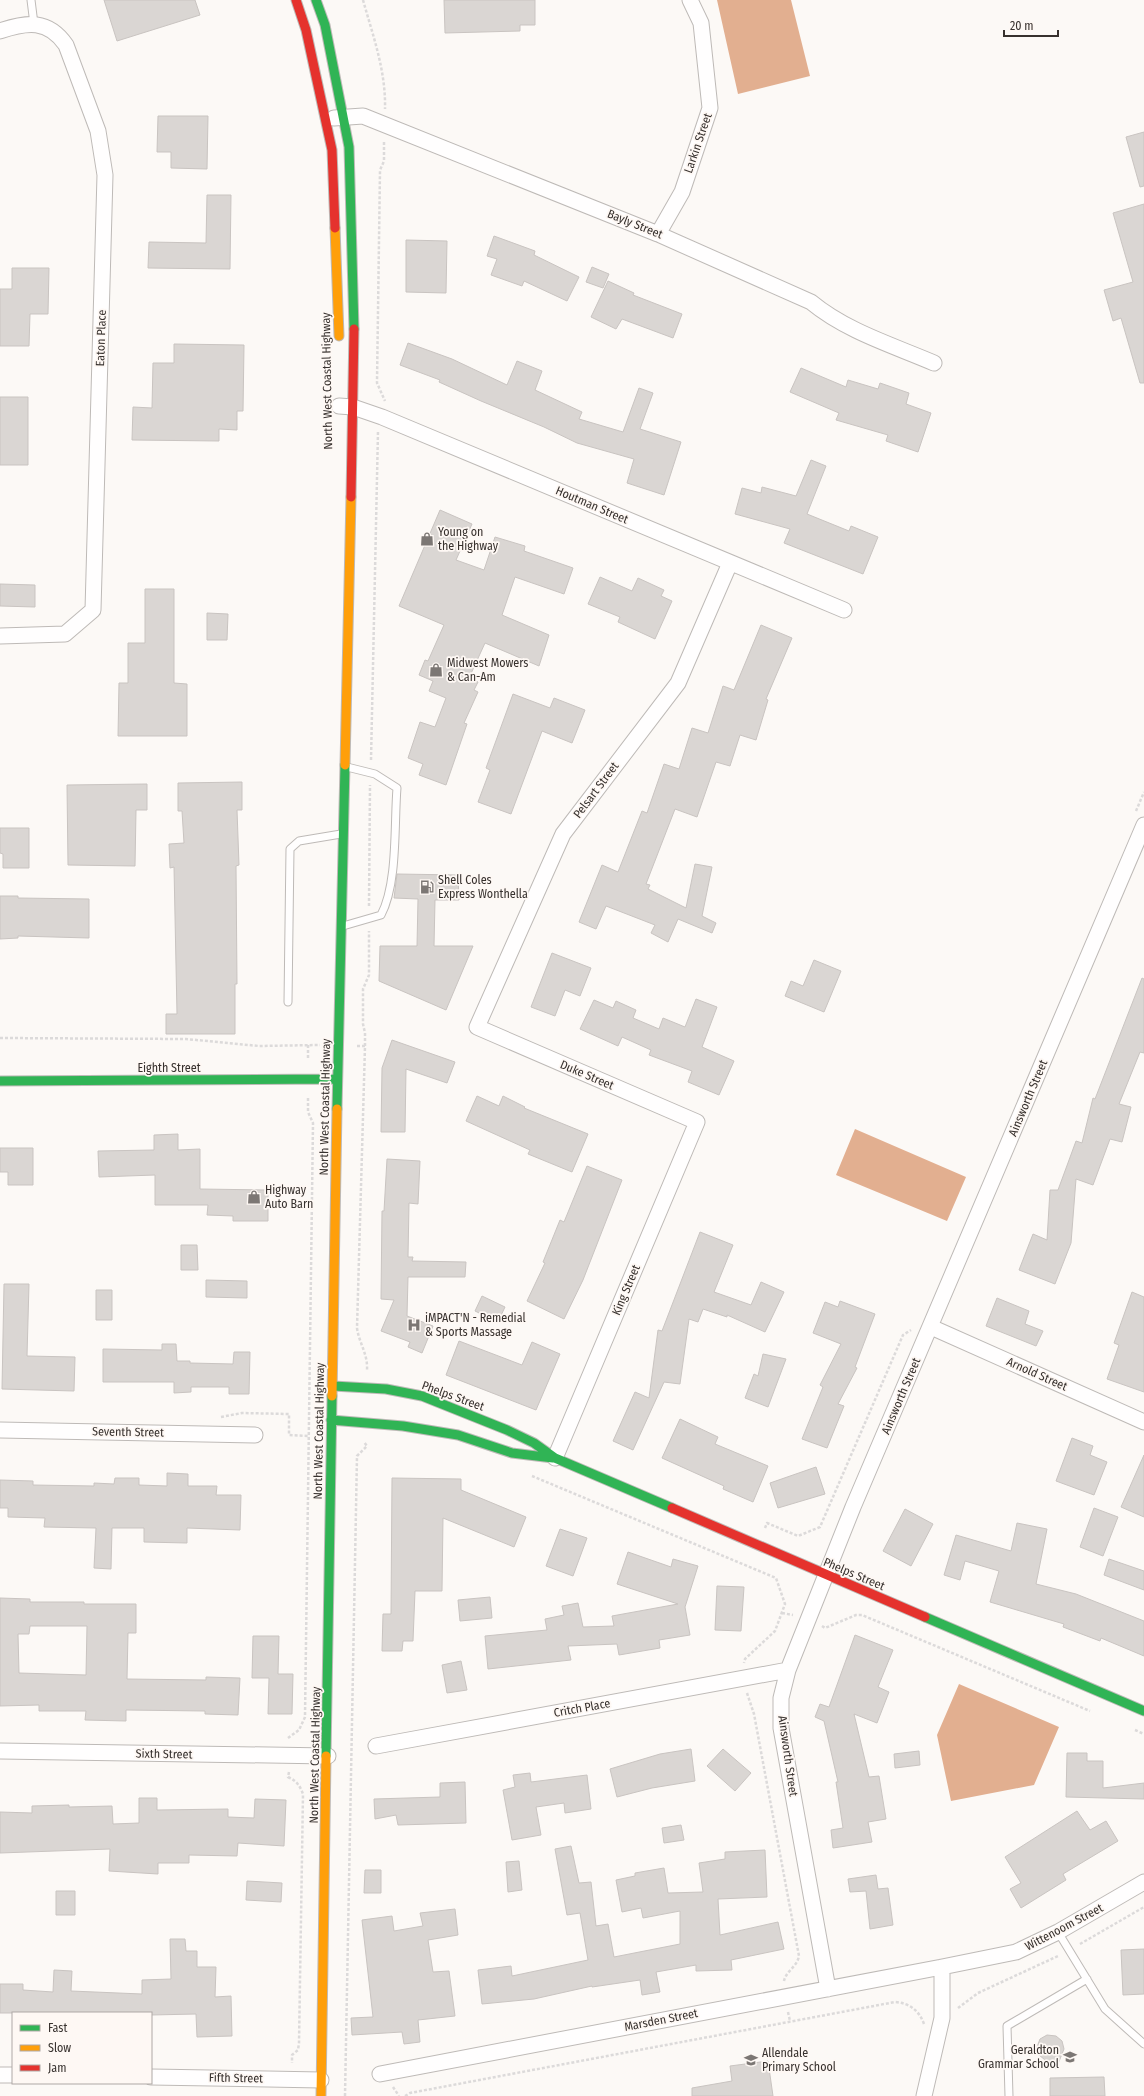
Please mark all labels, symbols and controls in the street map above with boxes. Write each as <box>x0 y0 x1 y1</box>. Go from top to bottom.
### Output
scale bar <box>1004 12 1058 38</box>
text: 20 m <box>1010 19 1034 33</box>
street label: Larkin Street <box>681 111 715 175</box>
street label: Bayly Street <box>605 207 665 241</box>
street label: Eaton Place <box>93 309 109 367</box>
street label: North West Coastal Highway <box>319 312 335 450</box>
street label: Houtman Street <box>554 483 630 527</box>
place label: Young on the Highway <box>438 525 499 553</box>
shop icon: Young on the Highway <box>419 531 435 547</box>
place label: Midwest Mowers & Can-Am <box>447 656 528 684</box>
shop icon: Midwest Mowers & Can-Am <box>428 662 444 678</box>
street label: Pelsart Street <box>570 759 622 821</box>
place label: Shell Coles Express Wonthella <box>438 873 528 901</box>
fuel station icon: Shell Coles Express Wonthella <box>419 879 435 895</box>
street label: North West Coastal Highway <box>317 1038 333 1176</box>
street label: Duke Street <box>558 1057 616 1093</box>
street label: Ainsworth Street <box>1006 1058 1050 1138</box>
street label: Eighth Street <box>137 1061 201 1075</box>
place label: Highway Auto Barn <box>265 1183 313 1211</box>
shop icon: Highway Auto Barn <box>246 1189 262 1205</box>
street label: King Street <box>609 1262 643 1317</box>
place label: iMPACT'N - Remedial & Sports Massage <box>425 1311 526 1339</box>
hospital icon: iMPACT'N - Remedial & Sports Massage <box>406 1317 422 1333</box>
street label: Arnold Street <box>1004 1354 1070 1394</box>
street label: Ainsworth Street <box>879 1356 923 1436</box>
street label: North West Coastal Highway <box>311 1362 327 1500</box>
street label: Phelps Street <box>420 1378 486 1414</box>
street label: Seventh Street <box>92 1424 164 1440</box>
street label: Phelps Street <box>821 1555 887 1593</box>
street label: North West Coastal Highway <box>307 1686 323 1824</box>
street label: Critch Place <box>553 1696 611 1720</box>
street label: Ainsworth Street <box>775 1715 801 1797</box>
street label: Sixth Street <box>135 1747 193 1761</box>
street label: Wittenoom Street <box>1023 1901 1105 1953</box>
street label: Marsden Street <box>623 2006 699 2034</box>
legend <box>12 2012 152 2084</box>
text: Fast <box>48 2021 67 2035</box>
text: Slow <box>48 2041 71 2055</box>
place label: Geraldton Grammar School <box>978 2043 1059 2071</box>
place label: Allendale Primary School <box>762 2046 836 2074</box>
school or university icon: Geraldton Grammar School <box>1062 2049 1078 2065</box>
school or university icon: Allendale Primary School <box>743 2052 759 2068</box>
text: Jam <box>48 2061 66 2075</box>
street label: Fifth Street <box>209 2071 263 2085</box>

